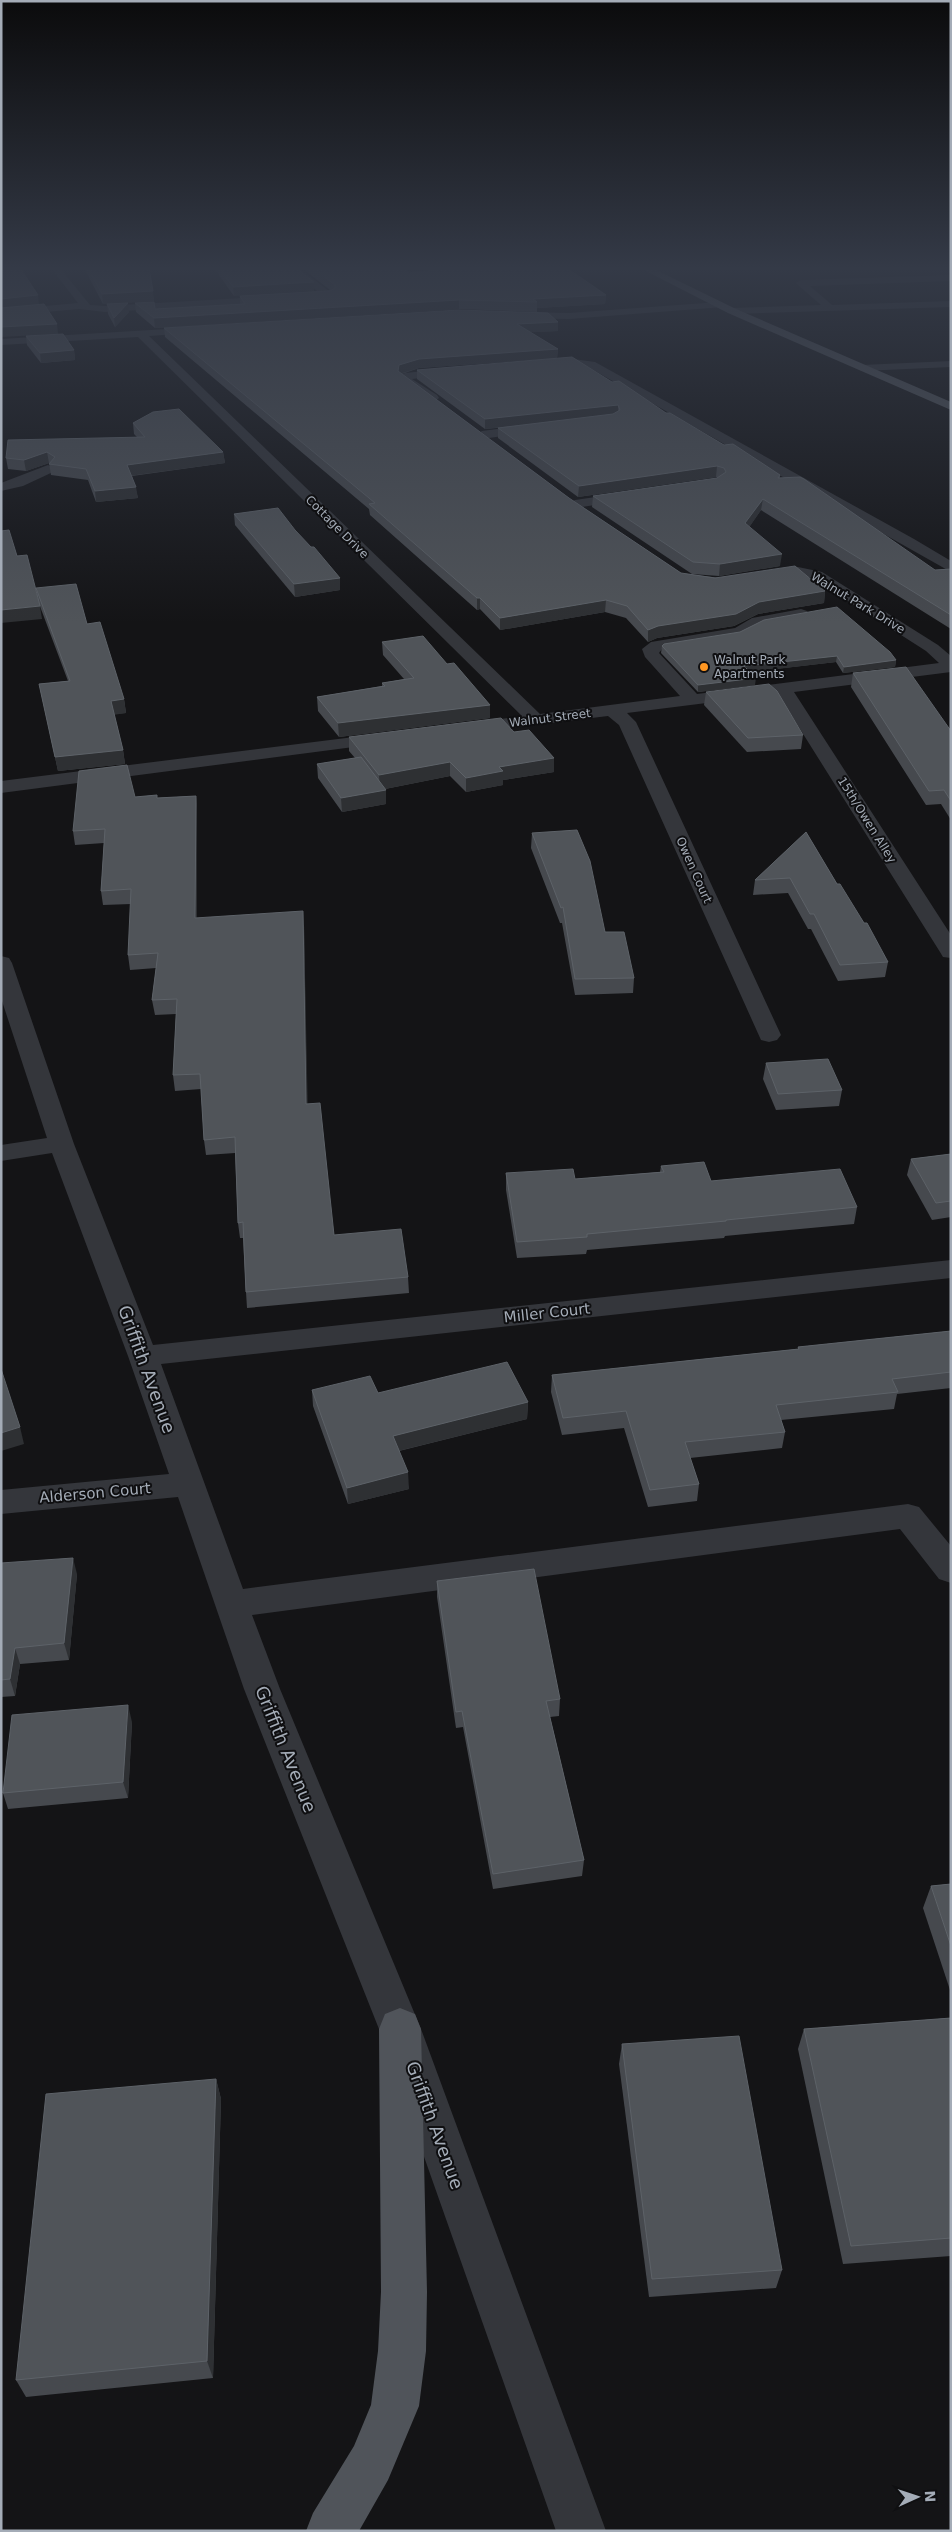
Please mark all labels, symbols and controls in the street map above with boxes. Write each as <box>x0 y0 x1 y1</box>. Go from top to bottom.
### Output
street label: Cottage Drive <box>303 493 371 561</box>
street label: Walnut Park Drive <box>808 569 908 637</box>
place label: Walnut Park Apartments <box>714 653 786 681</box>
marker: Walnut Park Apartments <box>698 661 710 673</box>
street label: Walnut Street <box>508 706 592 730</box>
street label: 15th/Owen Alley <box>835 774 899 866</box>
street label: Owen Court <box>673 835 715 906</box>
street label: Miller Court <box>503 1300 591 1326</box>
street label: Griffith Avenue <box>114 1302 180 1436</box>
street label: Alderson Court <box>39 1479 152 1507</box>
street label: Griffith Avenue <box>251 1683 321 1815</box>
street label: Griffith Avenue <box>402 2058 468 2192</box>
north arrow <box>892 2472 942 2522</box>
text: N <box>922 2490 938 2503</box>

